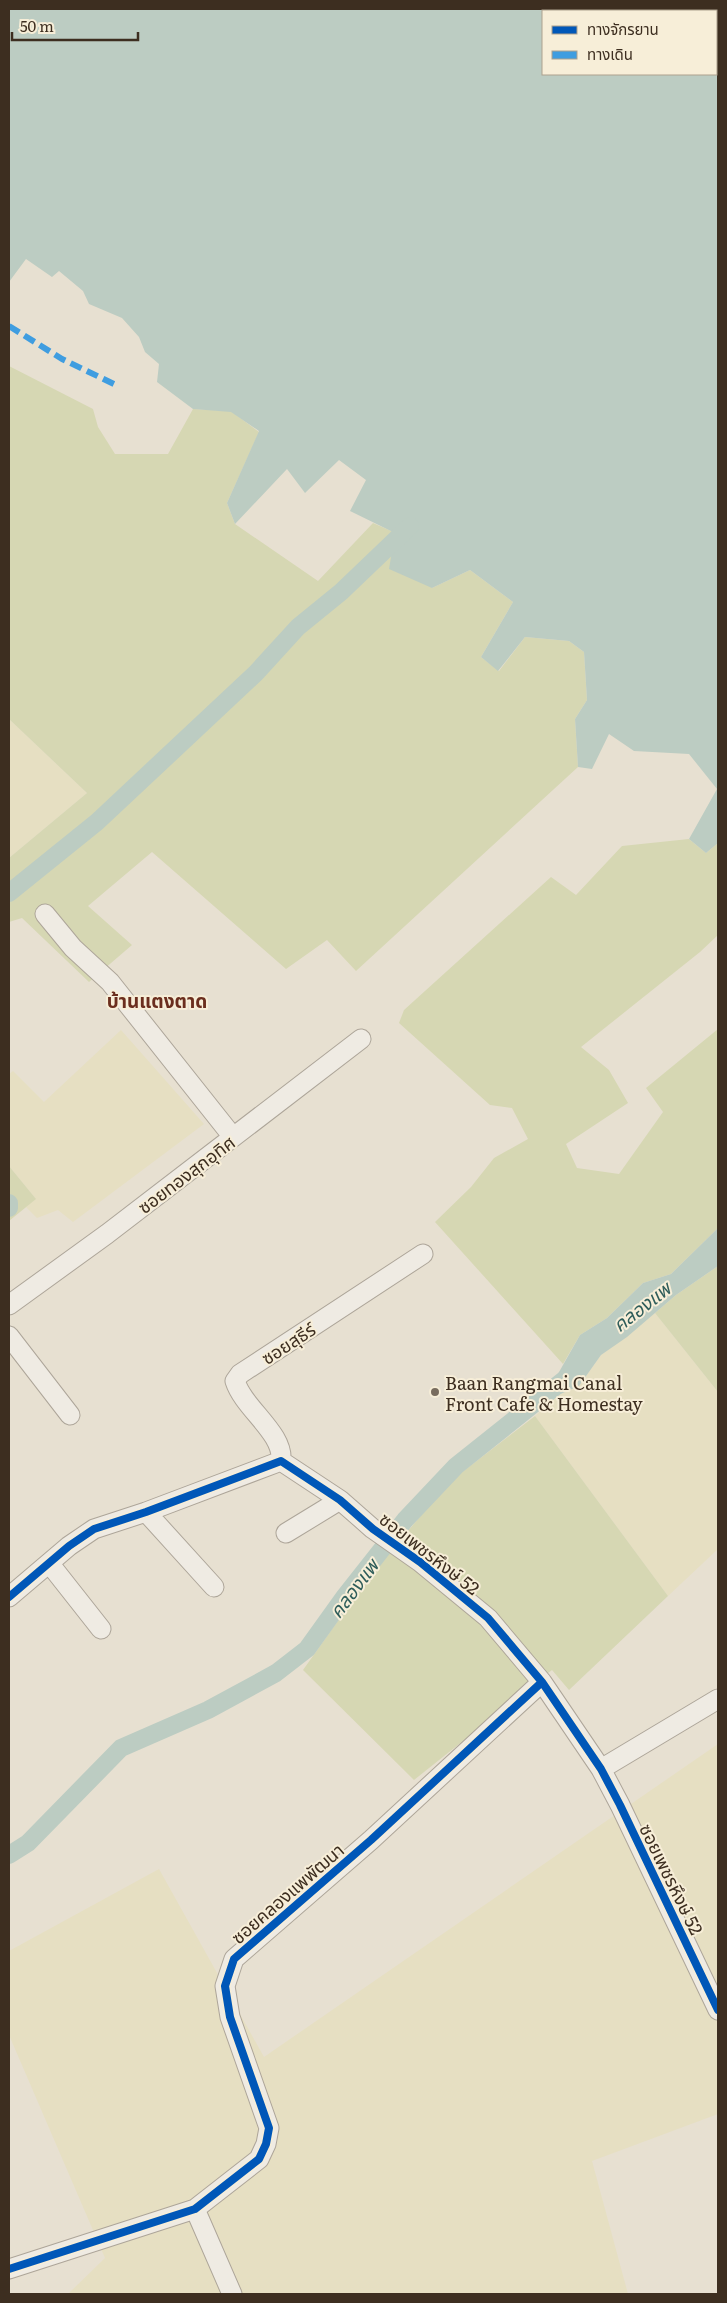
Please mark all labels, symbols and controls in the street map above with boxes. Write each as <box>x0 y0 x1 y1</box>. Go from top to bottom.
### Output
scale bar <box>12 10 139 42</box>
legend <box>542 10 717 75</box>
text: 50 m <box>20 14 54 37</box>
text: ทางจักรยาน <box>587 17 659 40</box>
text: ทางเดิน <box>587 42 633 65</box>
district label: บ้านแตงตาด <box>107 986 207 1014</box>
street label: ซอยทองสุกอุทิศ <box>132 1128 240 1220</box>
water label: คลองแพ <box>606 1273 678 1338</box>
street label: ซอยสุธีร์ <box>256 1315 321 1371</box>
place label: Baan Rangmai Canal Front Cafe & Homestay <box>445 1369 643 1417</box>
marker: Baan Rangmai Canal Front Cafe & Homestay <box>429 1386 441 1398</box>
street label: ซอยเพชรหึงษ์ 52 <box>374 1505 486 1601</box>
water label: คลองแพ <box>322 1550 386 1623</box>
street label: ซอยเพชรหึงษ์ 52 <box>633 1819 711 1939</box>
street label: ซอยคลองแพพัฒนา <box>225 1836 349 1950</box>

